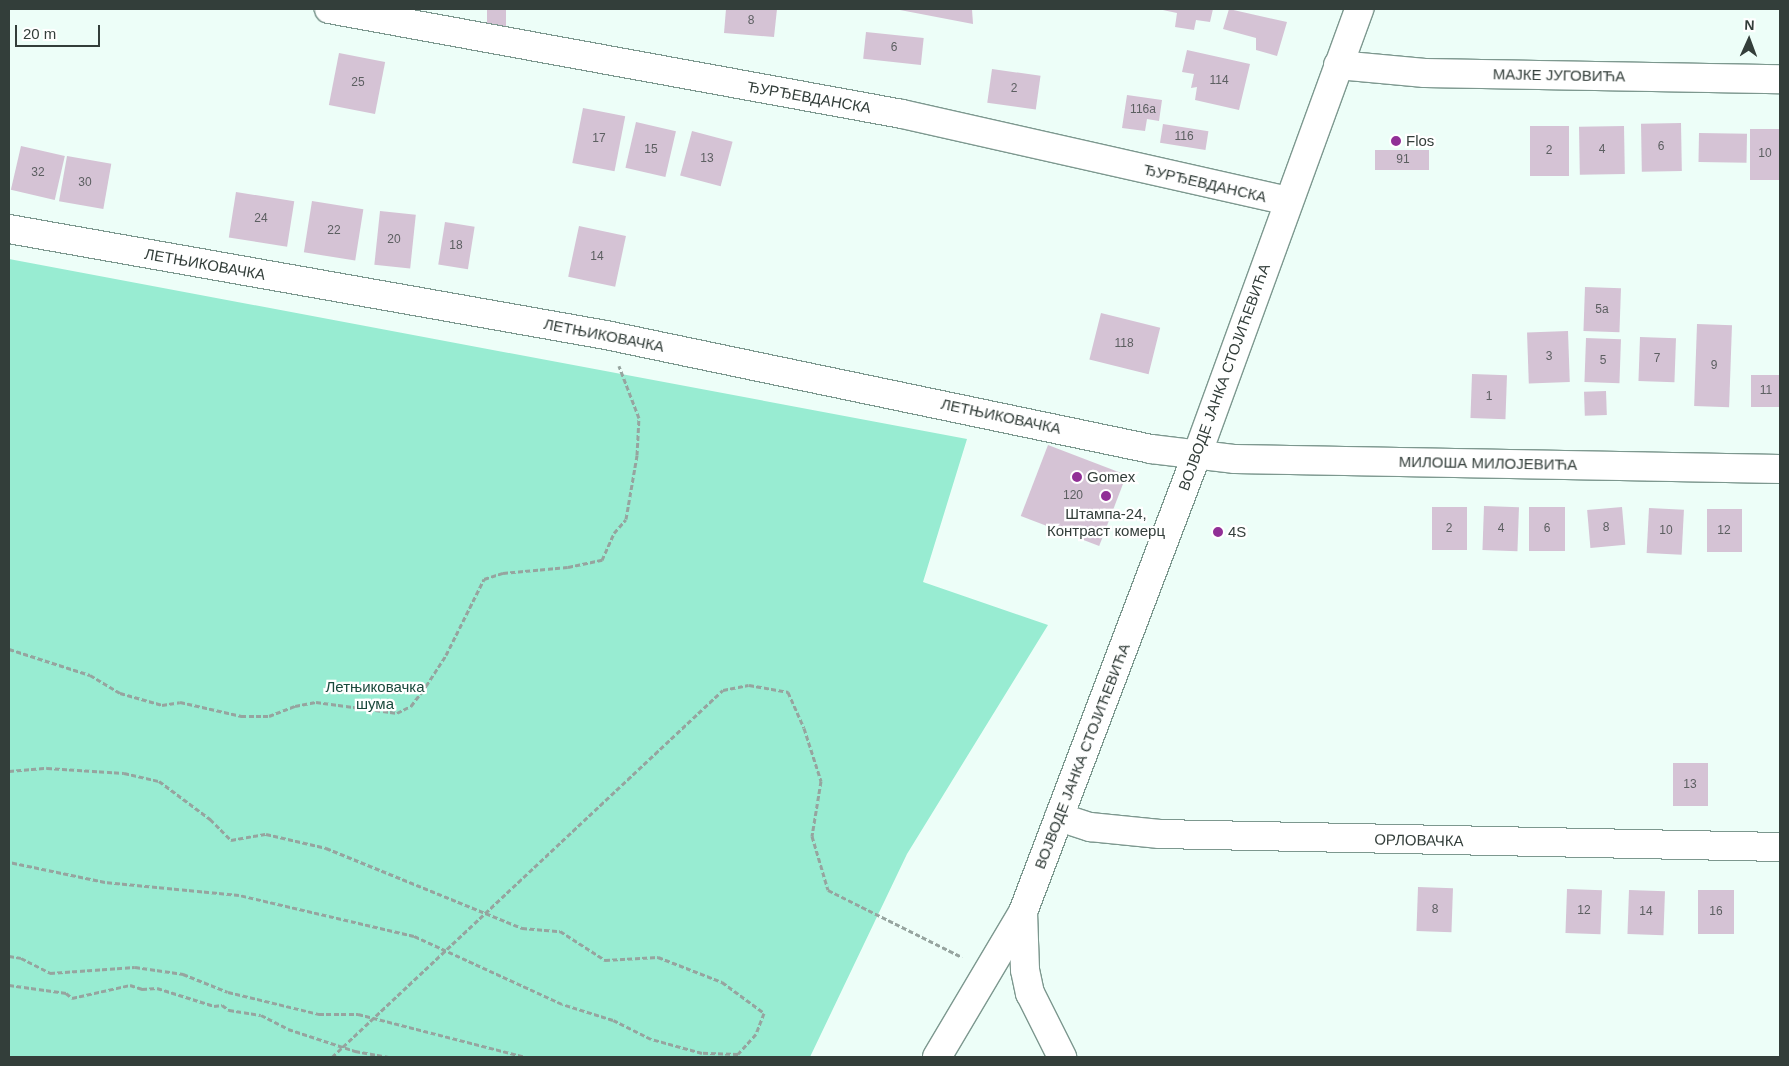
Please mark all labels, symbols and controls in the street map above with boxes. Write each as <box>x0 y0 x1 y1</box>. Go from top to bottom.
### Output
house number: 8 <box>748 14 754 28</box>
scale bar <box>18 15 102 47</box>
north arrow <box>1724 15 1774 65</box>
text: N <box>1744 17 1755 33</box>
text: 20 m <box>23 25 56 42</box>
house number: 6 <box>891 41 897 55</box>
street label: МАЈКЕ ЈУГОВИЋА <box>1493 65 1625 85</box>
house number: 114 <box>1209 74 1229 88</box>
house number: 25 <box>351 76 365 90</box>
street label: ЂУРЂЕВДАНСКА <box>746 77 872 117</box>
house number: 2 <box>1011 82 1017 96</box>
house number: 116a <box>1130 103 1156 117</box>
house number: 116 <box>1174 130 1194 144</box>
house number: 17 <box>592 132 606 146</box>
place label: Flos <box>1406 132 1434 150</box>
marker: Flos <box>1390 135 1402 147</box>
house number: 6 <box>1658 140 1664 154</box>
house number: 15 <box>644 143 658 157</box>
house number: 4 <box>1599 143 1605 157</box>
house number: 2 <box>1546 144 1552 158</box>
house number: 10 <box>1758 147 1772 161</box>
house number: 13 <box>700 152 714 166</box>
house number: 91 <box>1396 153 1410 167</box>
street label: ЂУРЂЕВДАНСКА <box>1142 160 1268 206</box>
house number: 32 <box>31 166 45 180</box>
house number: 30 <box>78 176 92 190</box>
house number: 24 <box>254 212 268 226</box>
house number: 22 <box>327 224 341 238</box>
house number: 20 <box>387 233 401 247</box>
house number: 18 <box>449 239 463 253</box>
street label: ЛЕТЊИКОВАЧКА <box>143 245 267 283</box>
house number: 14 <box>590 250 604 264</box>
street label: ВОЈВОДЕ ЈАНКА СТОЈИЋЕВИЋА <box>1174 261 1274 493</box>
house number: 5a <box>1595 303 1609 317</box>
street label: ЛЕТЊИКОВАЧКА <box>542 315 666 355</box>
house number: 118 <box>1114 337 1134 351</box>
house number: 3 <box>1546 350 1552 364</box>
house number: 7 <box>1654 352 1660 366</box>
house number: 5 <box>1600 354 1606 368</box>
house number: 9 <box>1711 359 1717 373</box>
house number: 11 <box>1760 384 1772 398</box>
house number: 1 <box>1486 390 1492 404</box>
street label: ЛЕТЊИКОВАЧКА <box>939 394 1063 438</box>
street label: МИЛОША МИЛОЈЕВИЋА <box>1399 452 1577 474</box>
place label: Gomex <box>1087 468 1135 486</box>
marker: Gomex <box>1071 471 1083 483</box>
house number: 120 <box>1063 489 1083 503</box>
marker: Штампа-24, Контраст комерц <box>1100 490 1112 502</box>
place label: Штампа-24, Контраст комерц <box>1047 504 1165 539</box>
house number: 8 <box>1603 521 1609 535</box>
house number: 2 <box>1446 522 1452 536</box>
house number: 4 <box>1498 522 1504 536</box>
house number: 6 <box>1544 522 1550 536</box>
place label: 4S <box>1228 523 1246 541</box>
house number: 10 <box>1659 524 1673 538</box>
house number: 12 <box>1717 524 1731 538</box>
marker: 4S <box>1212 526 1224 538</box>
street label: ВОЈВОДЕ ЈАНКА СТОЈИЋЕВИЋА <box>1031 641 1133 871</box>
park label: Летњиковачка шума <box>325 677 425 712</box>
house number: 13 <box>1683 778 1697 792</box>
street label: ОРЛОВАЧКА <box>1374 830 1464 850</box>
house number: 8 <box>1432 903 1438 917</box>
house number: 12 <box>1577 904 1591 918</box>
house number: 14 <box>1639 905 1653 919</box>
house number: 16 <box>1709 905 1723 919</box>

